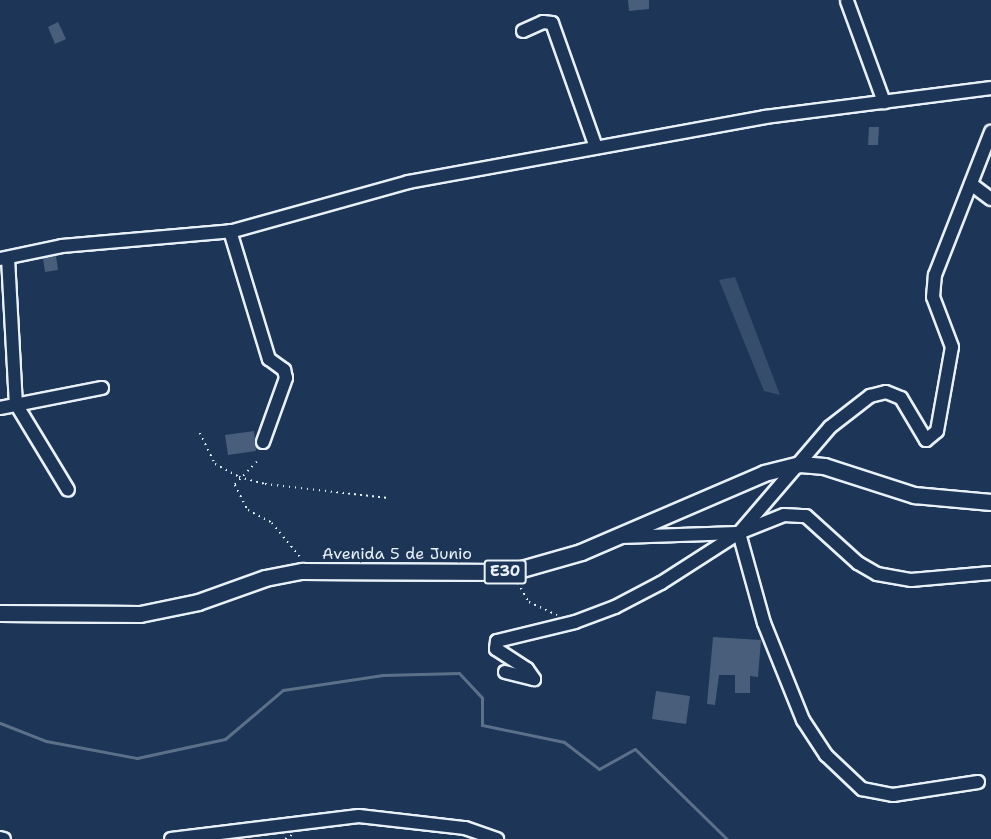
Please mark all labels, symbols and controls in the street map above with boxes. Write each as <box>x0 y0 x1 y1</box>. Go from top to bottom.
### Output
street label: Avenida 5 de Junio <box>322 544 472 564</box>
road number: E30 <box>482 560 528 584</box>

